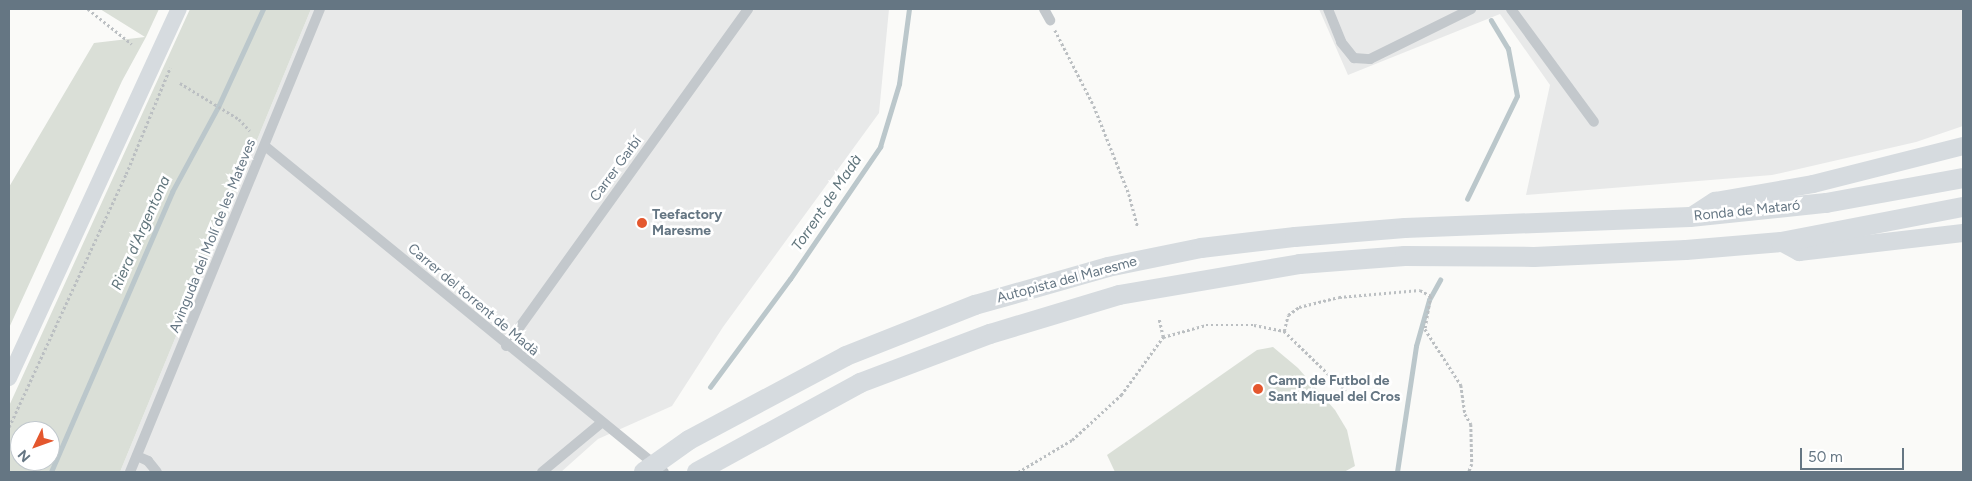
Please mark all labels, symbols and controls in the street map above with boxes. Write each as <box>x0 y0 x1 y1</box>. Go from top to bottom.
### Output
street label: Carrer Garbí <box>587 133 645 205</box>
street label: Avinguda del Molí de les Mateves <box>166 137 260 335</box>
water label: Torrent de Madà <box>788 151 866 255</box>
water label: Riera d'Argentona <box>108 173 174 293</box>
street label: Ronda de Mataró <box>1693 197 1801 225</box>
place label: Teefactory Maresme <box>652 207 722 240</box>
marker: Teefactory Maresme <box>636 217 648 229</box>
street label: Carrer del torrent de Madà <box>404 240 542 360</box>
street label: Autopista del Maresme <box>995 253 1139 307</box>
place label: Camp de Futbol de Sant Miquel del Cros <box>1268 373 1400 406</box>
marker: Camp de Futbol de Sant Miquel del Cros <box>1252 383 1264 395</box>
north arrow <box>10 421 60 471</box>
scale bar <box>1802 438 1906 470</box>
text: N <box>14 446 34 465</box>
text: 50 m <box>1808 448 1843 466</box>

